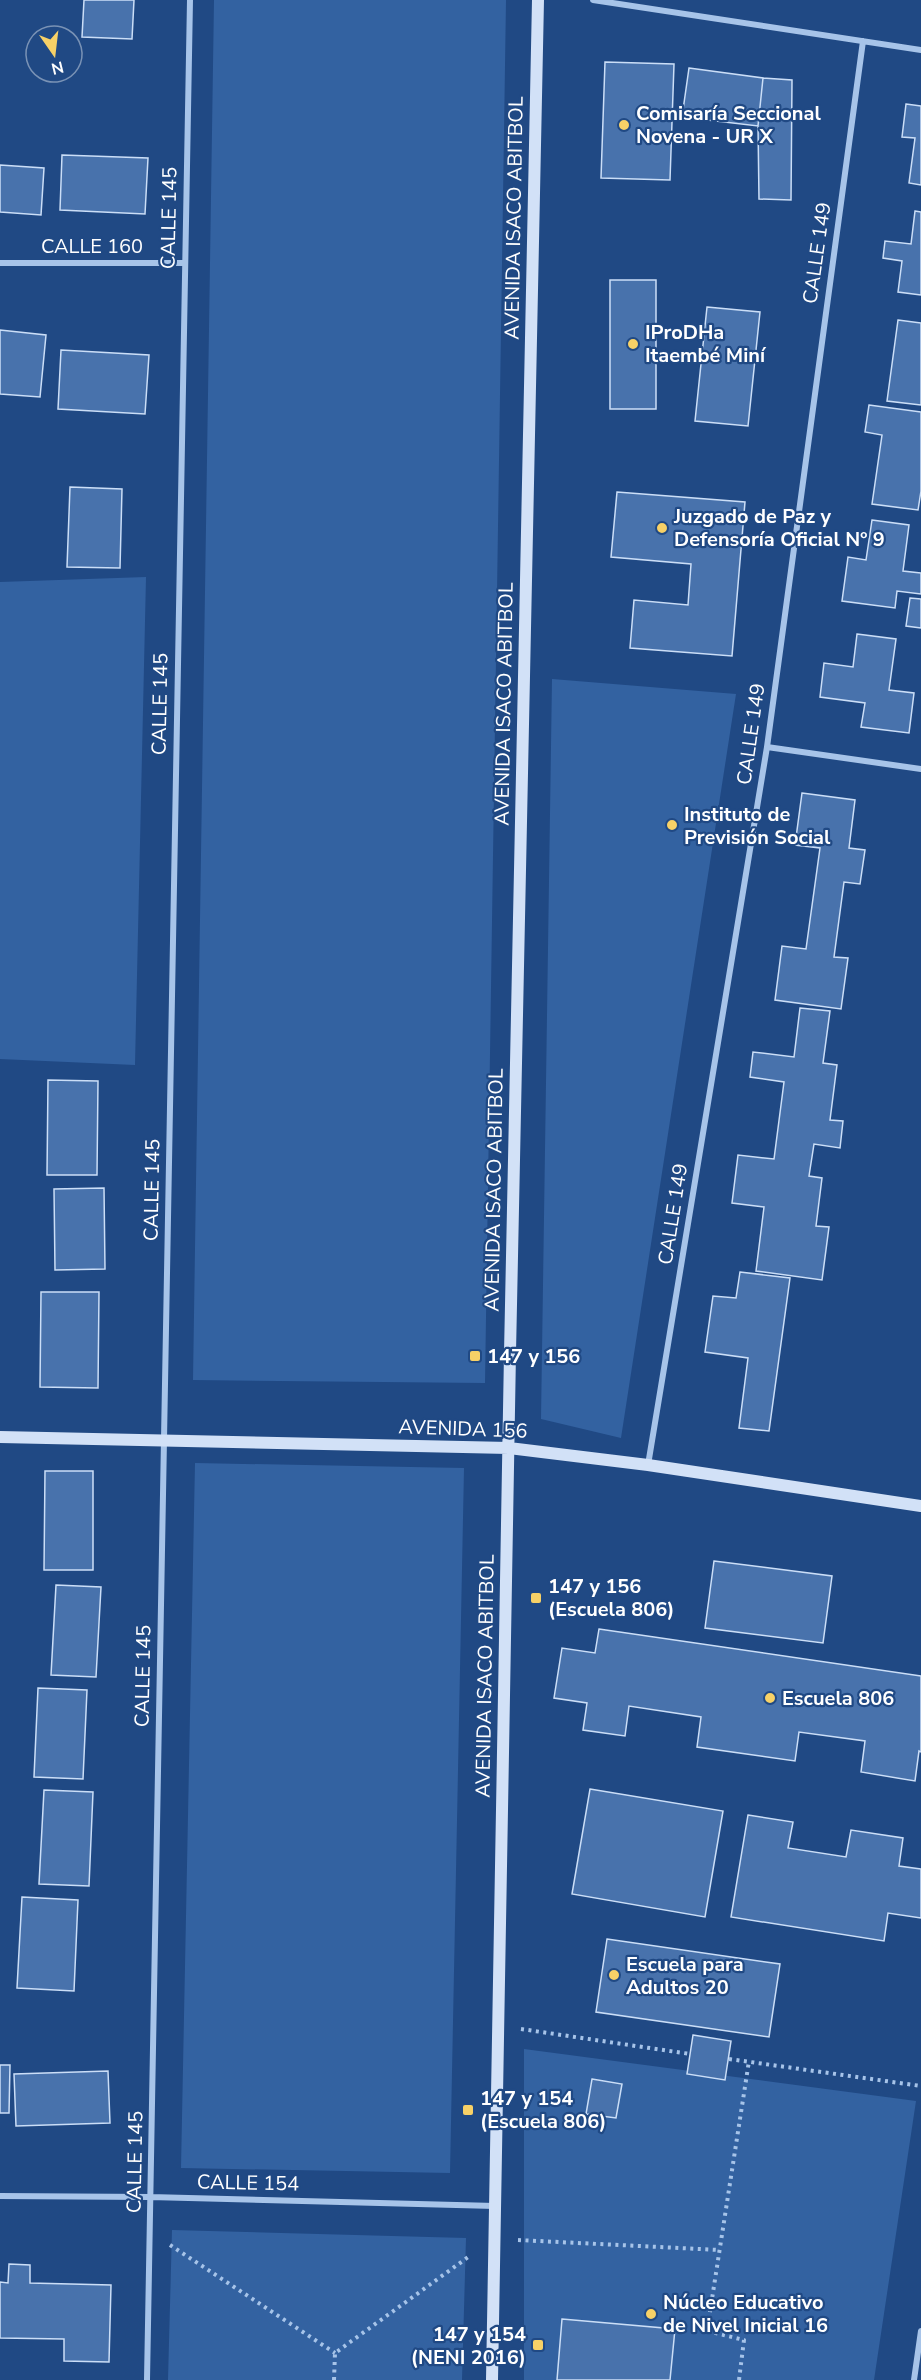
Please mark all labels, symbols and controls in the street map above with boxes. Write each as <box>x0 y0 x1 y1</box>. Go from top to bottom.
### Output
north arrow <box>24 24 84 84</box>
text: N <box>49 55 66 80</box>
street label: AVENIDA ISACO ABITBOL <box>498 96 530 340</box>
place label: Comisaría Seccional Novena - UR X <box>636 100 821 150</box>
marker: Comisaría Seccional Novena - UR X <box>617 118 631 132</box>
street label: CALLE 145 <box>155 167 183 269</box>
street label: CALLE 149 <box>797 201 837 305</box>
street label: CALLE 160 <box>41 233 143 260</box>
place label: IProDHa Itaembé Miní <box>645 319 767 369</box>
marker: IProDHa Itaembé Miní <box>626 337 640 351</box>
place label: Juzgado de Paz y Defensoría Oficial Nº 9 <box>673 503 885 553</box>
marker: Juzgado de Paz y Defensoría Oficial Nº 9 <box>655 521 669 535</box>
street label: AVENIDA ISACO ABITBOL <box>488 582 520 826</box>
street label: CALLE 145 <box>146 653 174 755</box>
street label: CALLE 149 <box>731 682 771 786</box>
place label: Instituto de Previsión Social <box>684 801 831 851</box>
marker: Instituto de Previsión Social <box>665 818 679 832</box>
street label: AVENIDA ISACO ABITBOL <box>478 1068 510 1312</box>
street label: CALLE 145 <box>138 1139 166 1241</box>
street label: CALLE 149 <box>652 1161 694 1267</box>
place label: 147 y 156 <box>487 1343 580 1370</box>
marker: 147 y 156 <box>468 1349 482 1363</box>
street label: AVENIDA 156 <box>398 1413 528 1445</box>
street label: AVENIDA ISACO ABITBOL <box>469 1554 501 1798</box>
place label: 147 y 156 (Escuela 806) <box>548 1573 675 1623</box>
marker: 147 y 156 (Escuela 806) <box>529 1591 543 1605</box>
street label: CALLE 145 <box>129 1625 157 1727</box>
place label: Escuela 806 <box>782 1685 894 1712</box>
marker: Escuela 806 <box>763 1691 777 1705</box>
place label: Escuela para Adultos 20 <box>626 1951 744 2001</box>
marker: Escuela para Adultos 20 <box>607 1968 621 1982</box>
place label: 147 y 154 (Escuela 806) <box>480 2085 607 2135</box>
marker: 147 y 154 (Escuela 806) <box>461 2103 475 2117</box>
street label: CALLE 145 <box>121 2111 149 2213</box>
street label: CALLE 154 <box>197 2169 299 2197</box>
place label: Núcleo Educativo de Nivel Inicial 16 <box>663 2289 828 2339</box>
marker: Núcleo Educativo de Nivel Inicial 16 <box>644 2307 658 2321</box>
place label: 147 y 154 (NENI 2016) <box>411 2321 526 2371</box>
marker: 147 y 154 (NENI 2016) <box>531 2338 545 2352</box>

